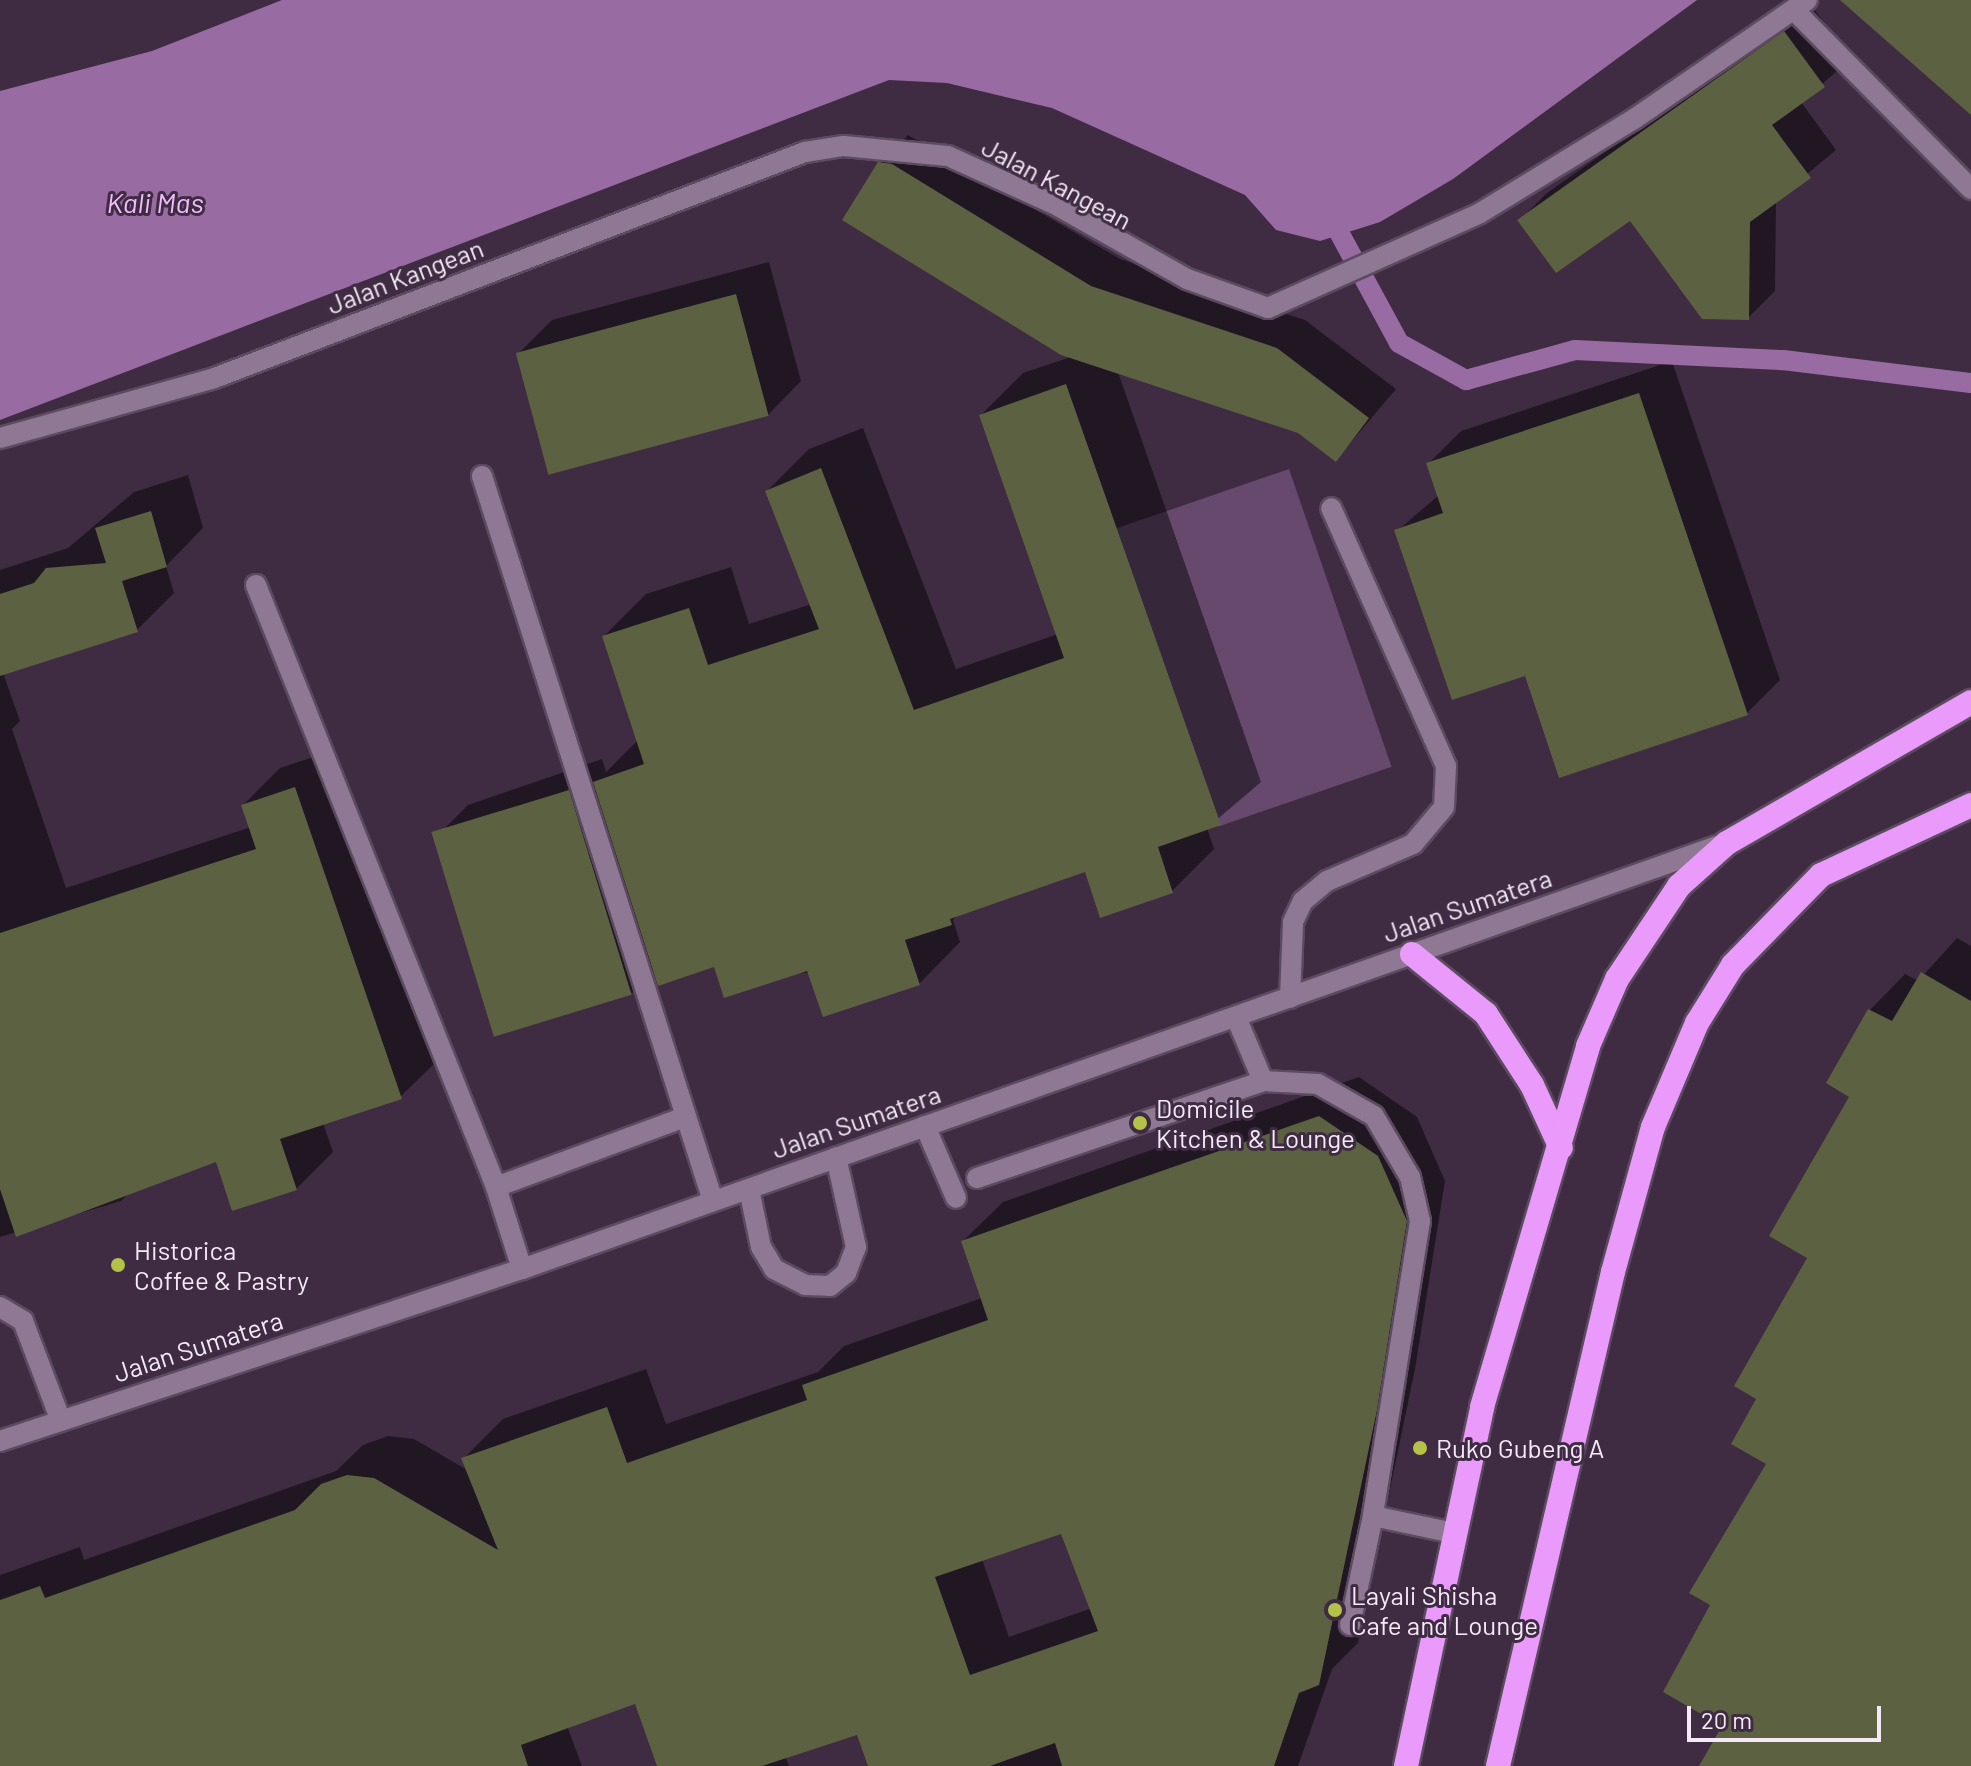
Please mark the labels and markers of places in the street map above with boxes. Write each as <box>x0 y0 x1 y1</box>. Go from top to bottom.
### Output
place label: Domicile Kitchen & Lounge <box>1156 1092 1355 1154</box>
marker: Domicile Kitchen & Lounge <box>1131 1114 1149 1132</box>
place label: Historica Coffee & Pastry <box>134 1234 309 1296</box>
marker: Historica Coffee & Pastry <box>109 1256 127 1274</box>
place label: Ruko Gubeng A <box>1436 1432 1604 1464</box>
marker: Ruko Gubeng A <box>1411 1439 1429 1457</box>
place label: Layali Shisha Cafe and Lounge <box>1351 1579 1538 1640</box>
marker: Layali Shisha Cafe and Lounge <box>1326 1601 1344 1619</box>

